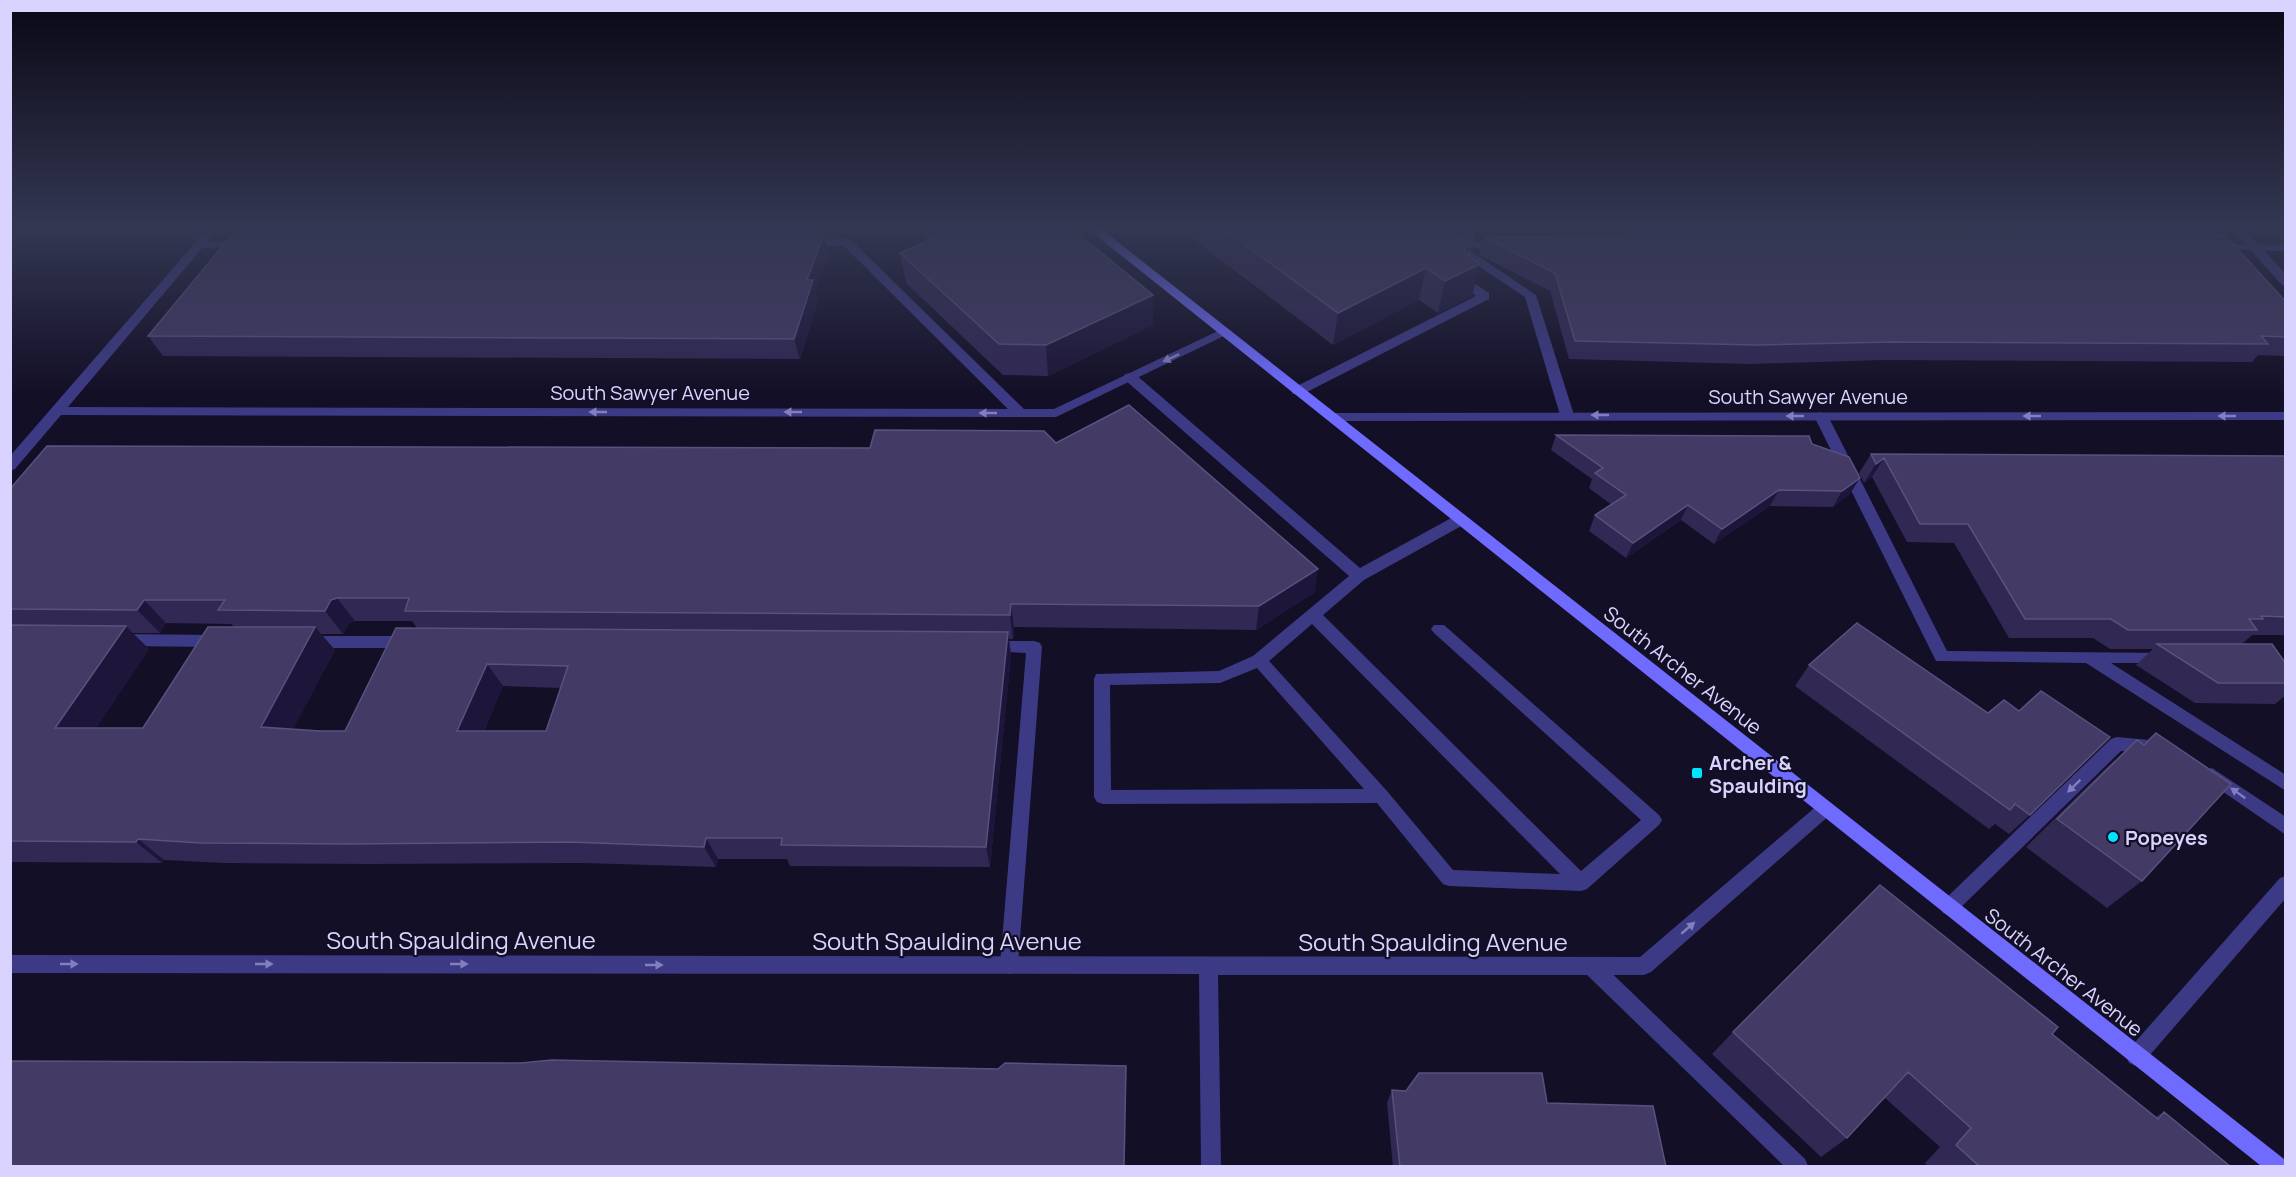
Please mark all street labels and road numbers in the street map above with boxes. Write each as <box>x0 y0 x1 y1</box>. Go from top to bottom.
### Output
street label: South Sawyer Avenue <box>550 379 750 406</box>
street label: South Sawyer Avenue <box>1708 383 1908 410</box>
street label: South Archer Avenue <box>1598 600 1768 740</box>
street label: South Archer Avenue <box>1979 902 2149 1042</box>
street label: South Spaulding Avenue <box>326 923 596 956</box>
street label: South Spaulding Avenue <box>812 924 1082 957</box>
street label: South Spaulding Avenue <box>1298 925 1568 958</box>

